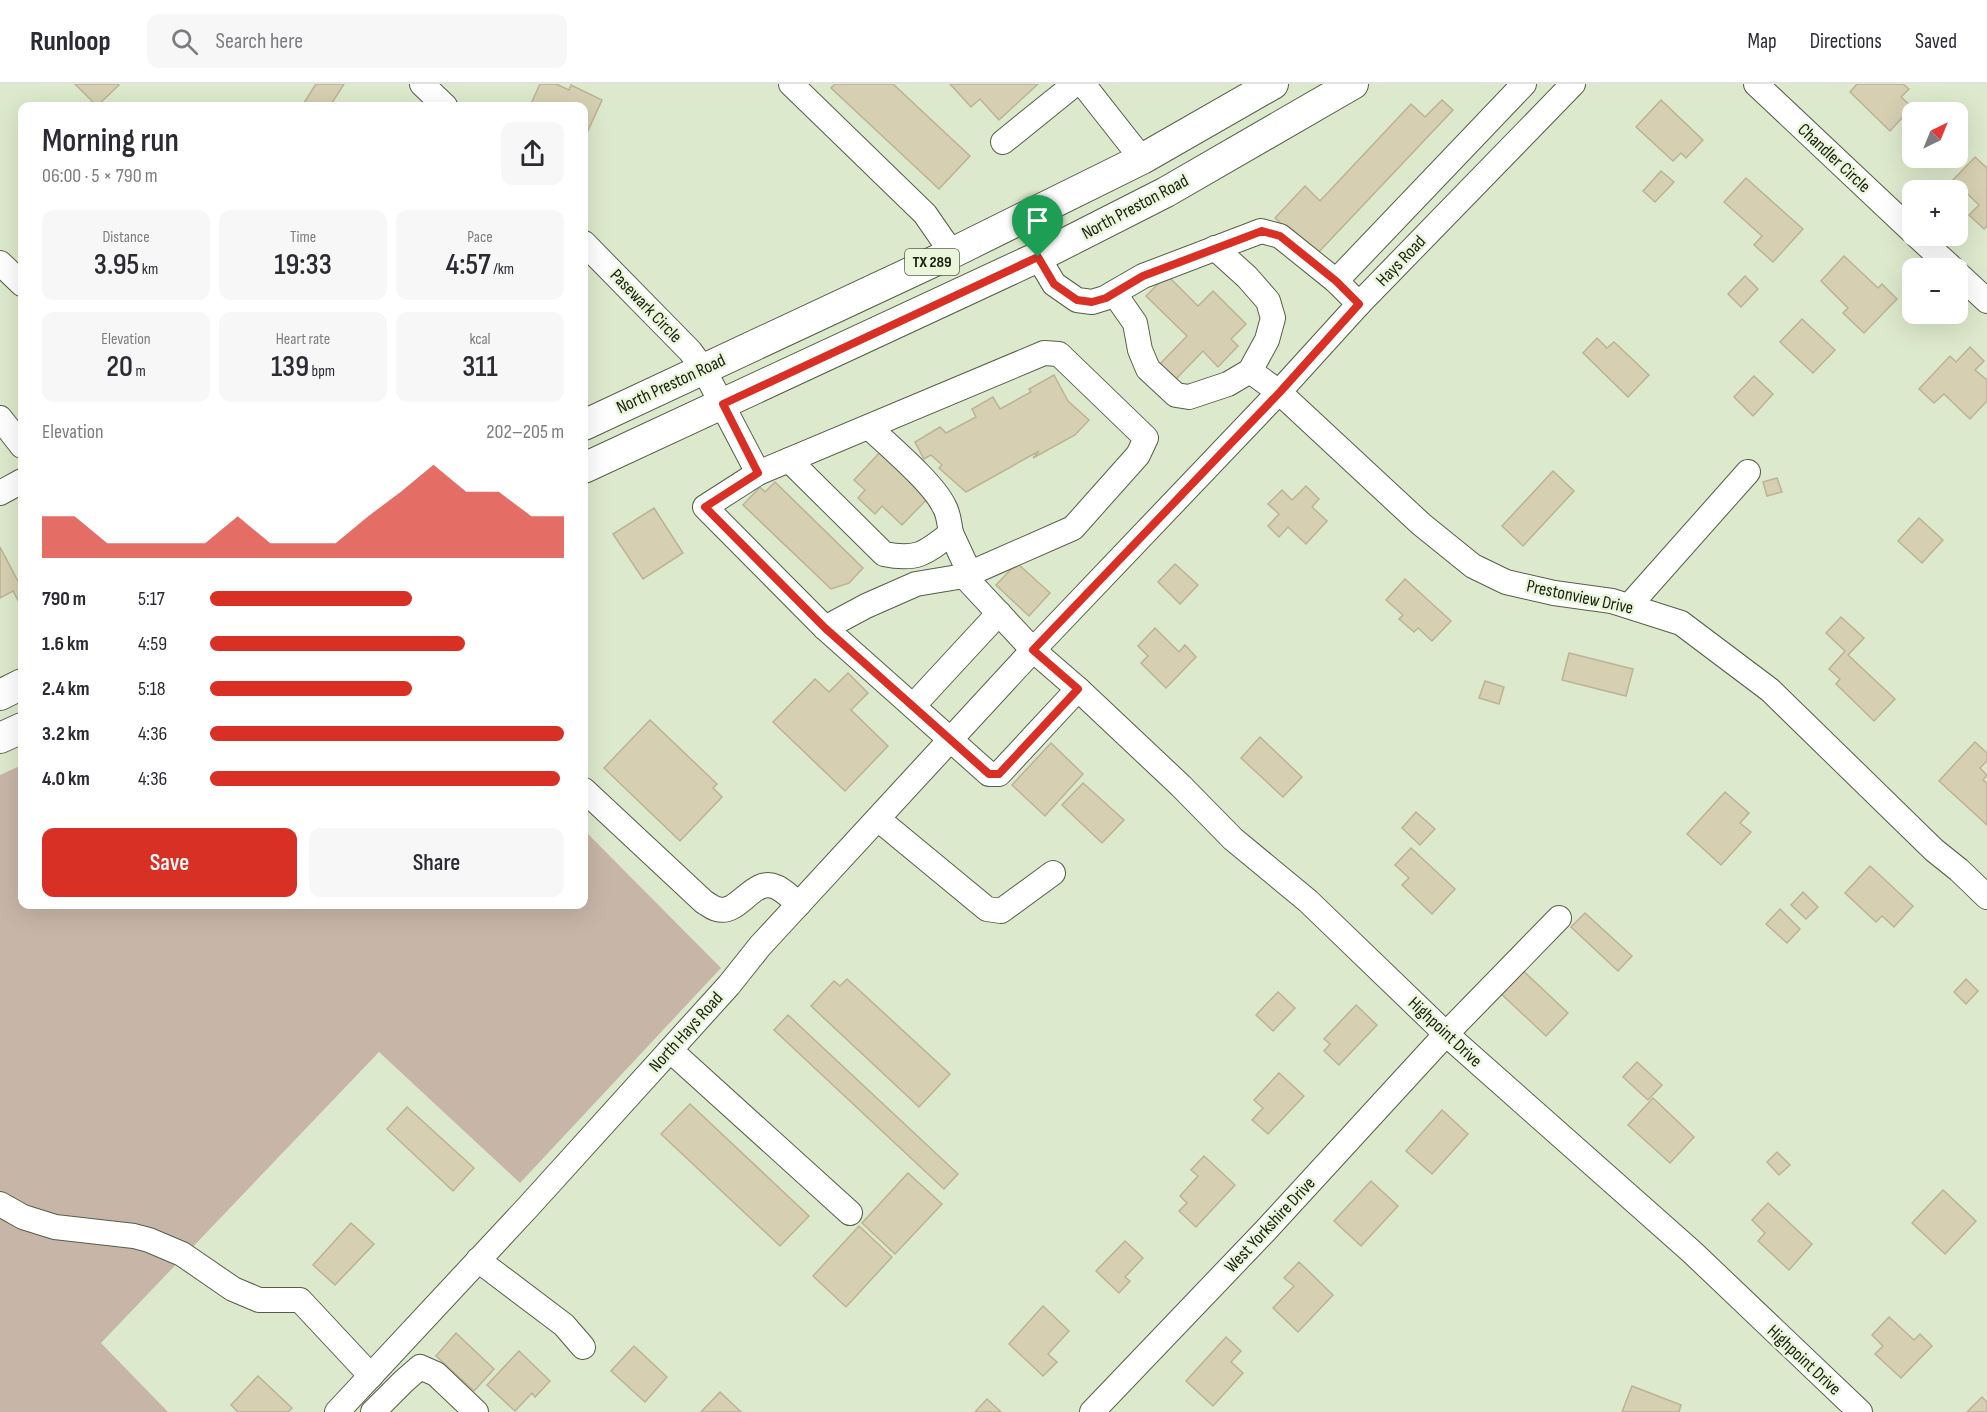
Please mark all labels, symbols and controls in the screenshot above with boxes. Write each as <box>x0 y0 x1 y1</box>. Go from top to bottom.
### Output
search box <box>147 14 567 68</box>
text: Runloop <box>30 25 111 58</box>
icon: search <box>168 25 201 58</box>
text: Search here <box>216 28 303 55</box>
text: Map <box>1747 29 1777 54</box>
text: Directions <box>1810 29 1882 54</box>
text: Saved <box>1915 29 1957 54</box>
north arrow <box>1902 102 1968 168</box>
map controls <box>1902 102 1968 324</box>
street label: Chandler Circle <box>1793 119 1875 197</box>
text: Morning run <box>42 121 179 161</box>
button: share <box>501 122 564 185</box>
text: 06:00 · 5 × 790 m <box>42 164 158 188</box>
street label: North Preston Road <box>1078 170 1192 244</box>
button: + <box>1902 180 1968 246</box>
pin <box>1012 195 1063 257</box>
icon: arrive <box>1021 204 1054 237</box>
text: Distance <box>102 228 150 247</box>
text: Time <box>290 228 316 247</box>
text: Pace <box>467 228 493 247</box>
street label: Hays Road <box>1372 231 1430 291</box>
text: 3.95 <box>94 247 139 283</box>
text: 19:33 <box>274 247 332 283</box>
text: 4:57 <box>446 247 491 283</box>
road number: TX 289 <box>905 249 959 275</box>
button: − <box>1902 258 1968 324</box>
text: km <box>139 260 158 279</box>
text: /km <box>491 260 514 279</box>
street label: Pasewark Circle <box>606 265 686 347</box>
text: Elevation <box>101 330 151 349</box>
text: Heart rate <box>276 330 330 349</box>
text: kcal <box>469 330 491 349</box>
text: 20 <box>106 349 133 385</box>
text: 139 <box>271 349 309 385</box>
text: 311 <box>462 349 498 385</box>
street label: North Preston Road <box>613 350 729 418</box>
text: m <box>133 362 146 381</box>
text: bpm <box>309 362 335 381</box>
text: Elevation <box>42 420 104 444</box>
text: 202–205 m <box>486 420 564 444</box>
street label: Prestonview Drive <box>1525 575 1635 619</box>
text: 790 m <box>42 587 86 611</box>
text: 5:17 <box>138 587 165 611</box>
text: 1.6 km <box>42 632 89 656</box>
text: 4:59 <box>138 632 167 656</box>
text: 2.4 km <box>42 677 90 701</box>
text: 5:18 <box>138 677 166 701</box>
text: 3.2 km <box>42 722 90 746</box>
text: 4:36 <box>138 722 167 746</box>
text: 4.0 km <box>42 767 90 791</box>
text: 4:36 <box>138 767 167 791</box>
button: Save <box>42 828 297 897</box>
button: Share <box>309 828 564 897</box>
street label: North Hays Road <box>645 988 727 1076</box>
street label: Highpoint Drive <box>1404 993 1486 1071</box>
street label: West Yorkshire Drive <box>1220 1173 1320 1277</box>
street label: Highpoint Drive <box>1763 1321 1845 1399</box>

